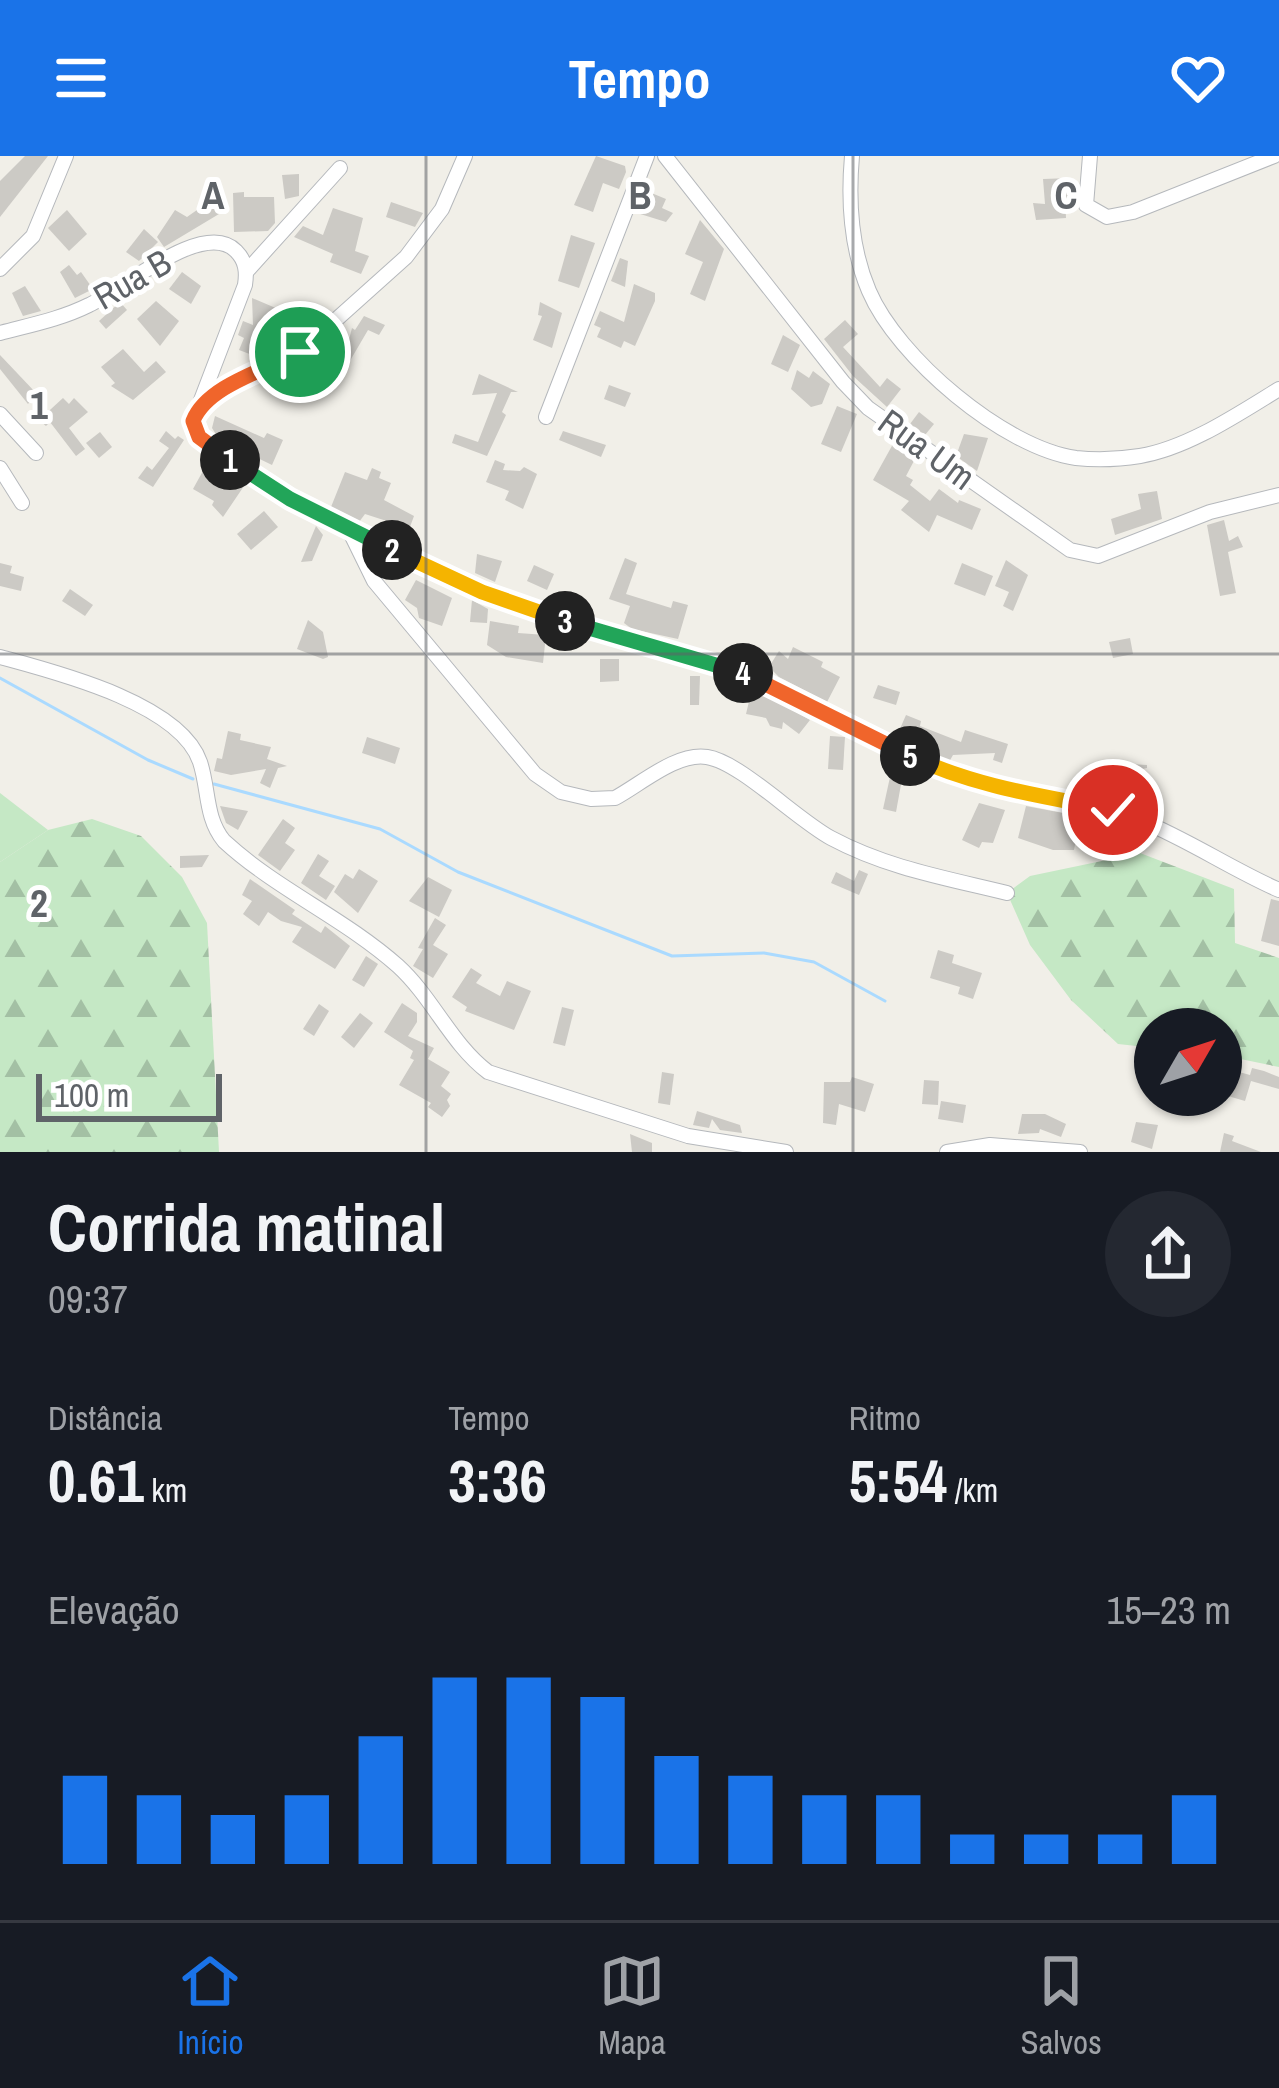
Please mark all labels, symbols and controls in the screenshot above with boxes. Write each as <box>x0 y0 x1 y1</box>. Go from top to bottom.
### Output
text: Tempo <box>569 42 710 115</box>
icon: menu <box>48 45 114 111</box>
icon: heart <box>1165 45 1231 111</box>
text: A <box>201 169 225 221</box>
text: B <box>628 169 652 221</box>
text: C <box>1054 169 1078 221</box>
street label: Rua B <box>84 238 180 320</box>
pin <box>249 301 351 403</box>
icon: arrive <box>267 319 333 385</box>
text: 1 <box>30 379 48 431</box>
street label: Rua Um <box>869 398 985 500</box>
pin: 1 <box>200 430 260 490</box>
text: 1 <box>222 438 238 482</box>
pin: 2 <box>362 520 422 580</box>
text: 2 <box>384 528 400 572</box>
pin: 3 <box>535 591 595 651</box>
text: 3 <box>557 599 573 643</box>
pin: 4 <box>713 643 773 703</box>
text: 4 <box>735 651 751 695</box>
pin: 5 <box>880 726 940 786</box>
text: 5 <box>902 734 918 778</box>
pin <box>1062 759 1164 861</box>
icon: check <box>1080 777 1146 843</box>
text: 2 <box>30 877 48 929</box>
north arrow <box>1134 1008 1242 1116</box>
map controls <box>1134 1008 1242 1116</box>
scale bar <box>36 1068 222 1121</box>
text: 100 m <box>54 1073 129 1117</box>
text: Corrida matinal <box>48 1183 445 1272</box>
button: share <box>1105 1191 1231 1317</box>
text: 09:37 <box>48 1273 128 1325</box>
text: Distância <box>48 1396 162 1440</box>
text: Tempo <box>448 1396 530 1440</box>
text: Ritmo <box>849 1396 921 1440</box>
text: 0.61 <box>48 1440 144 1521</box>
text: 3:36 <box>448 1440 547 1521</box>
text: 5:54 <box>849 1440 947 1521</box>
text: km <box>144 1468 187 1512</box>
text: /km <box>947 1468 998 1512</box>
text: Elevação <box>48 1584 180 1636</box>
text: 15–23 m <box>1107 1584 1231 1636</box>
tab: Início <box>177 1948 244 2064</box>
tab: Mapa <box>598 1948 666 2064</box>
tab: Salvos <box>1020 1948 1102 2064</box>

